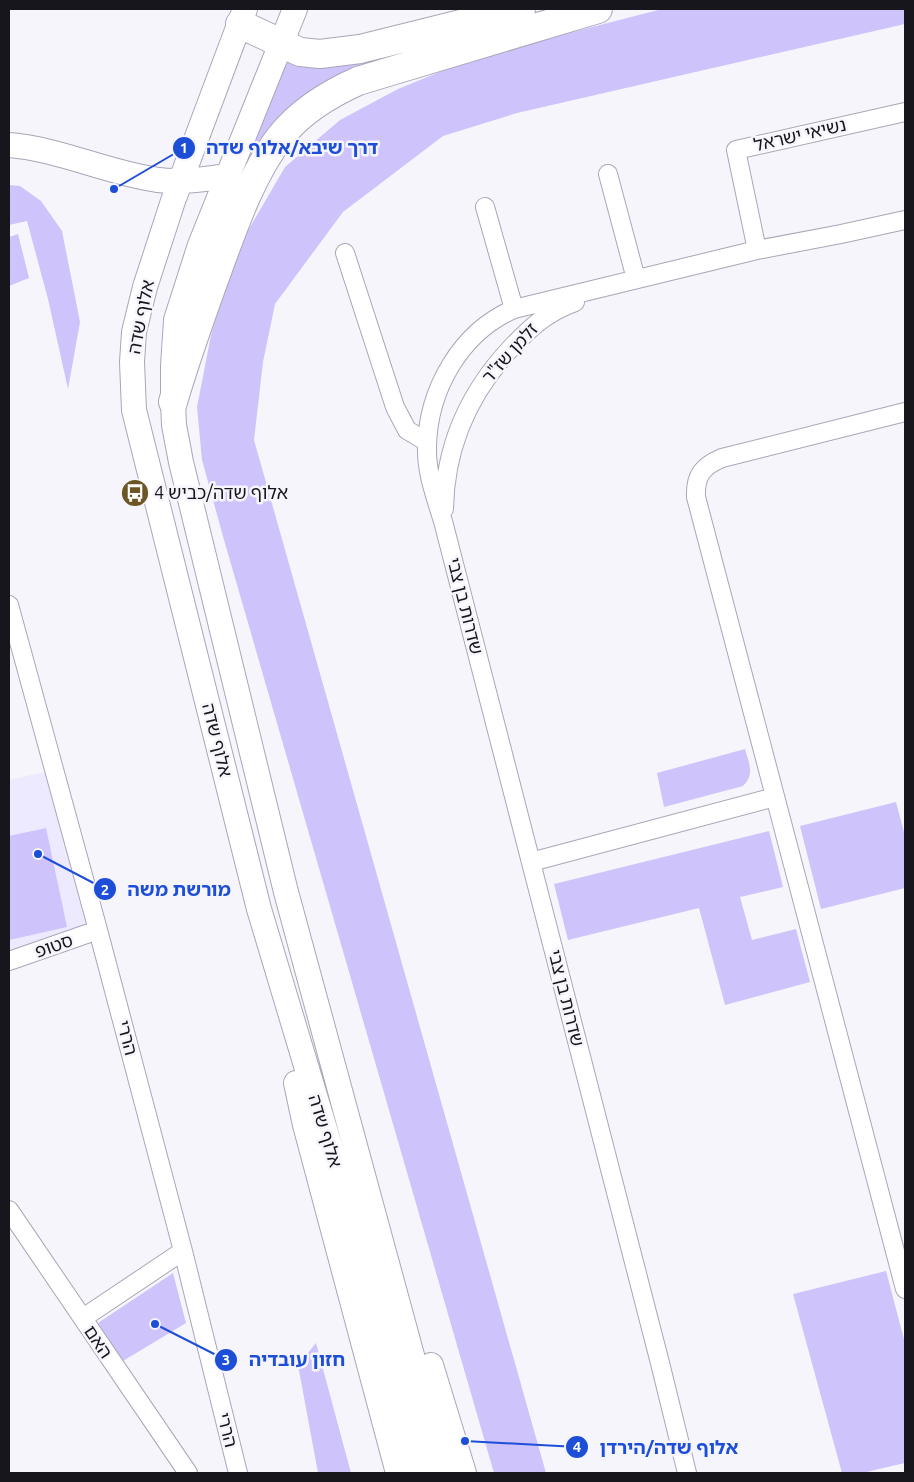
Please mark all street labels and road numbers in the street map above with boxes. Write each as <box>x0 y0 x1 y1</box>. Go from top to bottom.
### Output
street label: נשיאי ישראל <box>752 114 848 154</box>
street label: אלוף שדה <box>123 278 157 356</box>
street label: זלמן שז"ר <box>477 318 541 386</box>
street label: שדרות בן צבי <box>444 555 488 656</box>
street label: אלוף שדה <box>199 701 237 779</box>
street label: סטופ <box>32 929 75 961</box>
street label: שדרות בן צבי <box>545 947 589 1048</box>
street label: הררי <box>114 1018 142 1057</box>
street label: אלוף שדה <box>305 1092 347 1170</box>
street label: האם <box>81 1321 117 1362</box>
street label: הררי <box>214 1410 242 1449</box>

